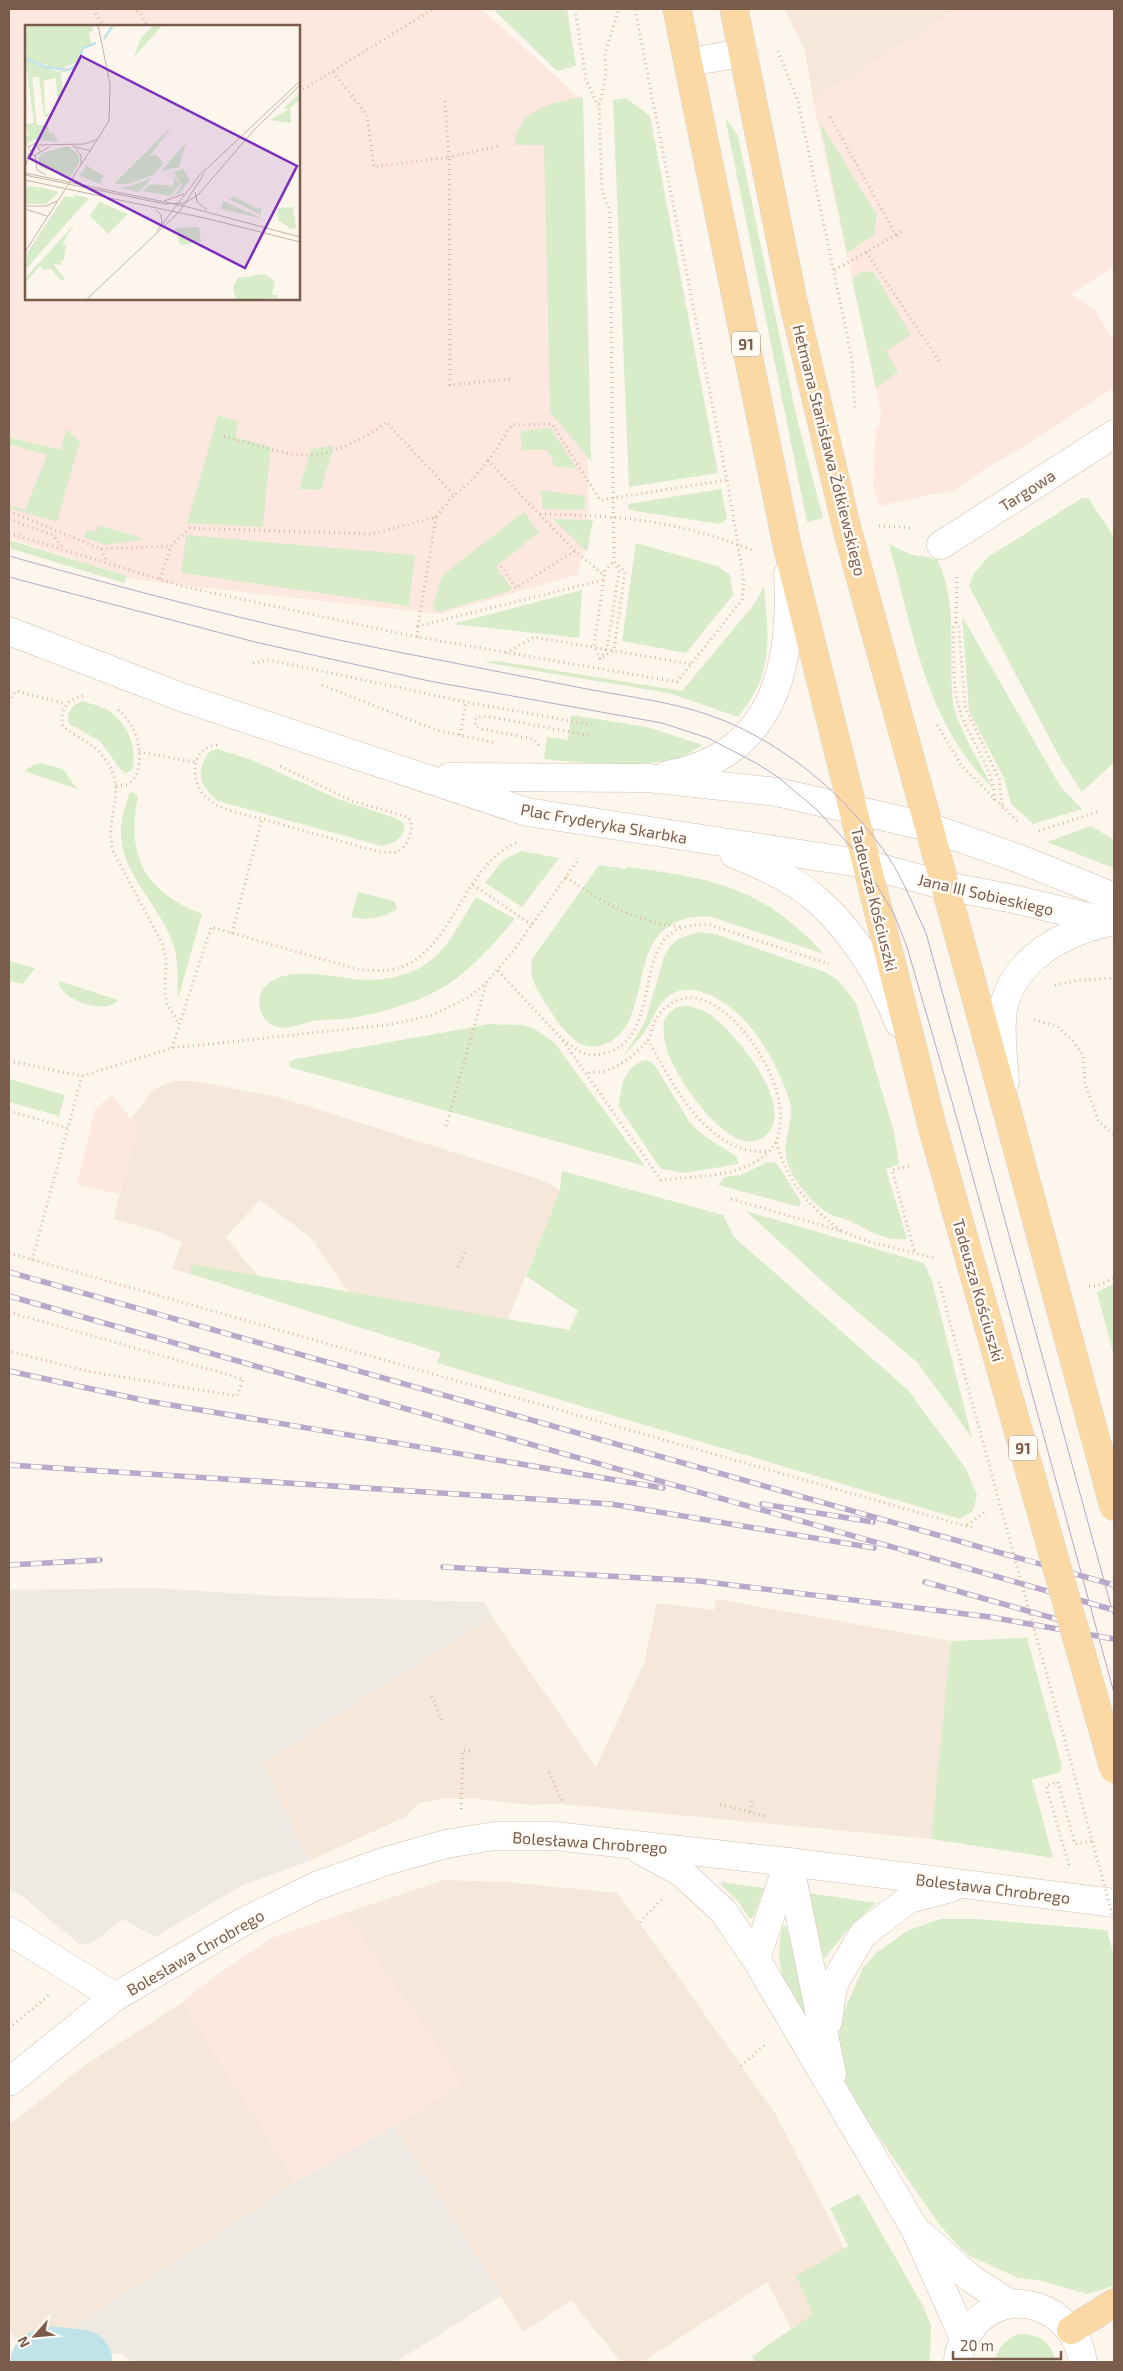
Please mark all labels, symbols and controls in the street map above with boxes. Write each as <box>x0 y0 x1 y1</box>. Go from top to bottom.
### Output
inset map <box>25 25 300 300</box>
street label: Hetmana Stanisława Żółkiewskiego <box>790 322 870 578</box>
road number: 91 <box>732 332 760 356</box>
street label: Targowa <box>996 465 1058 515</box>
street label: Plac Fryderyka Skarbka <box>519 799 689 847</box>
street label: Tadeusza Kościuszki <box>848 825 902 973</box>
street label: Jana III Sobieskiego <box>916 869 1056 919</box>
street label: Tadeusza Kościuszki <box>949 1216 1009 1364</box>
road number: 91 <box>1009 1436 1037 1460</box>
street label: Bolesława Chrobrego <box>512 1827 668 1857</box>
street label: Bolesława Chrobrego <box>915 1869 1071 1907</box>
street label: Bolesława Chrobrego <box>123 1905 267 1999</box>
north arrow <box>10 2311 60 2361</box>
scale bar <box>953 2328 1060 2360</box>
text: N <box>13 2334 33 2350</box>
text: 20 m <box>960 2336 994 2354</box>

